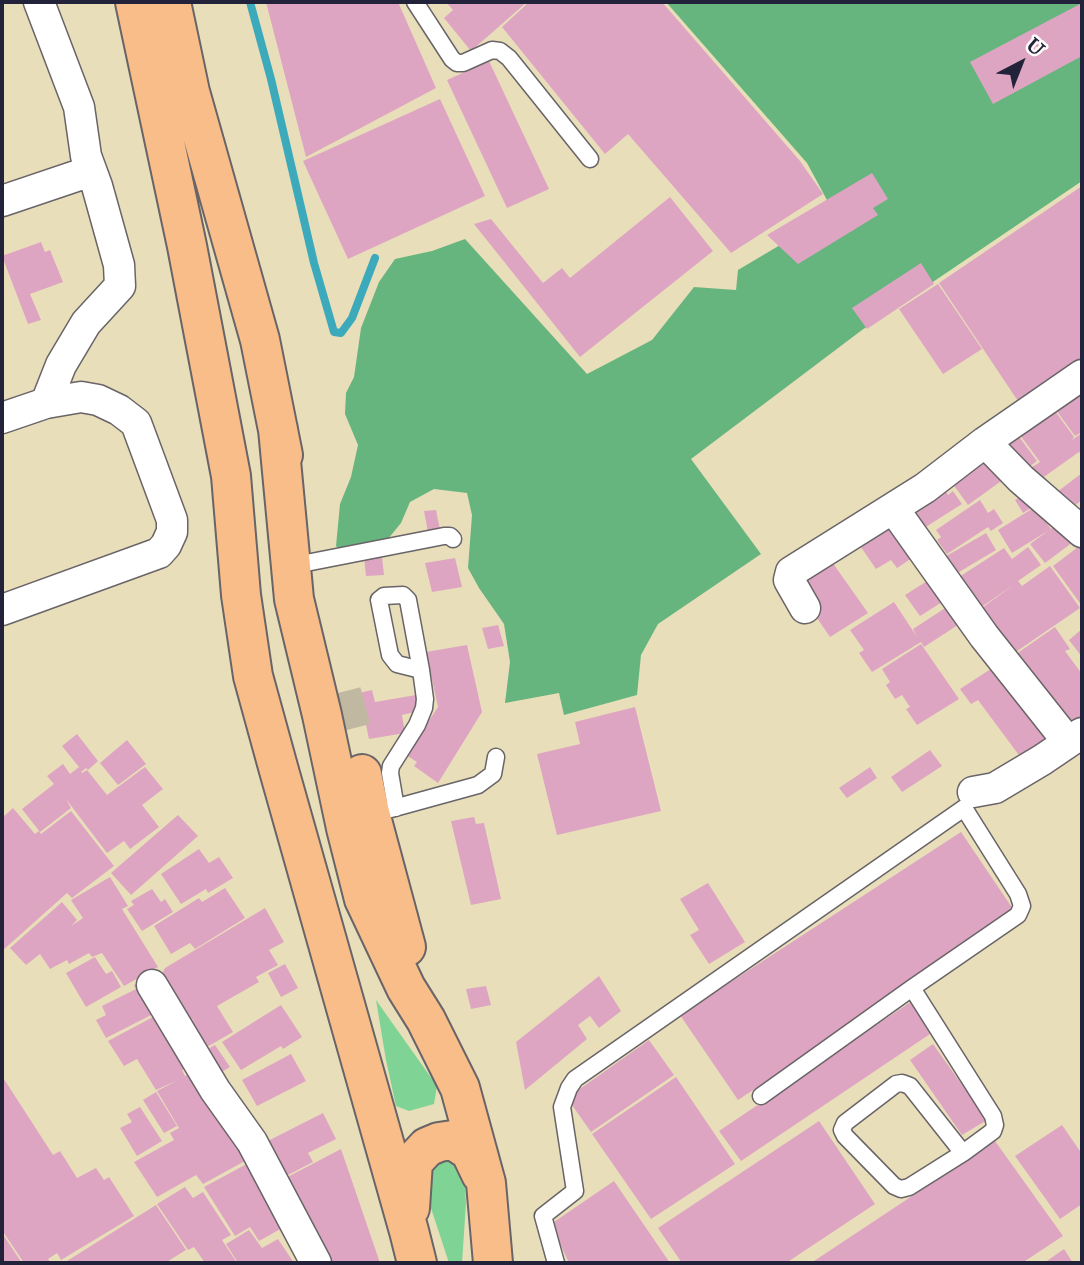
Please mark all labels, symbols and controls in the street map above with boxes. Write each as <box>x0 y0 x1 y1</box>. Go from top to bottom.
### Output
north arrow <box>986 28 1056 98</box>
text: U <box>1021 33 1049 62</box>

